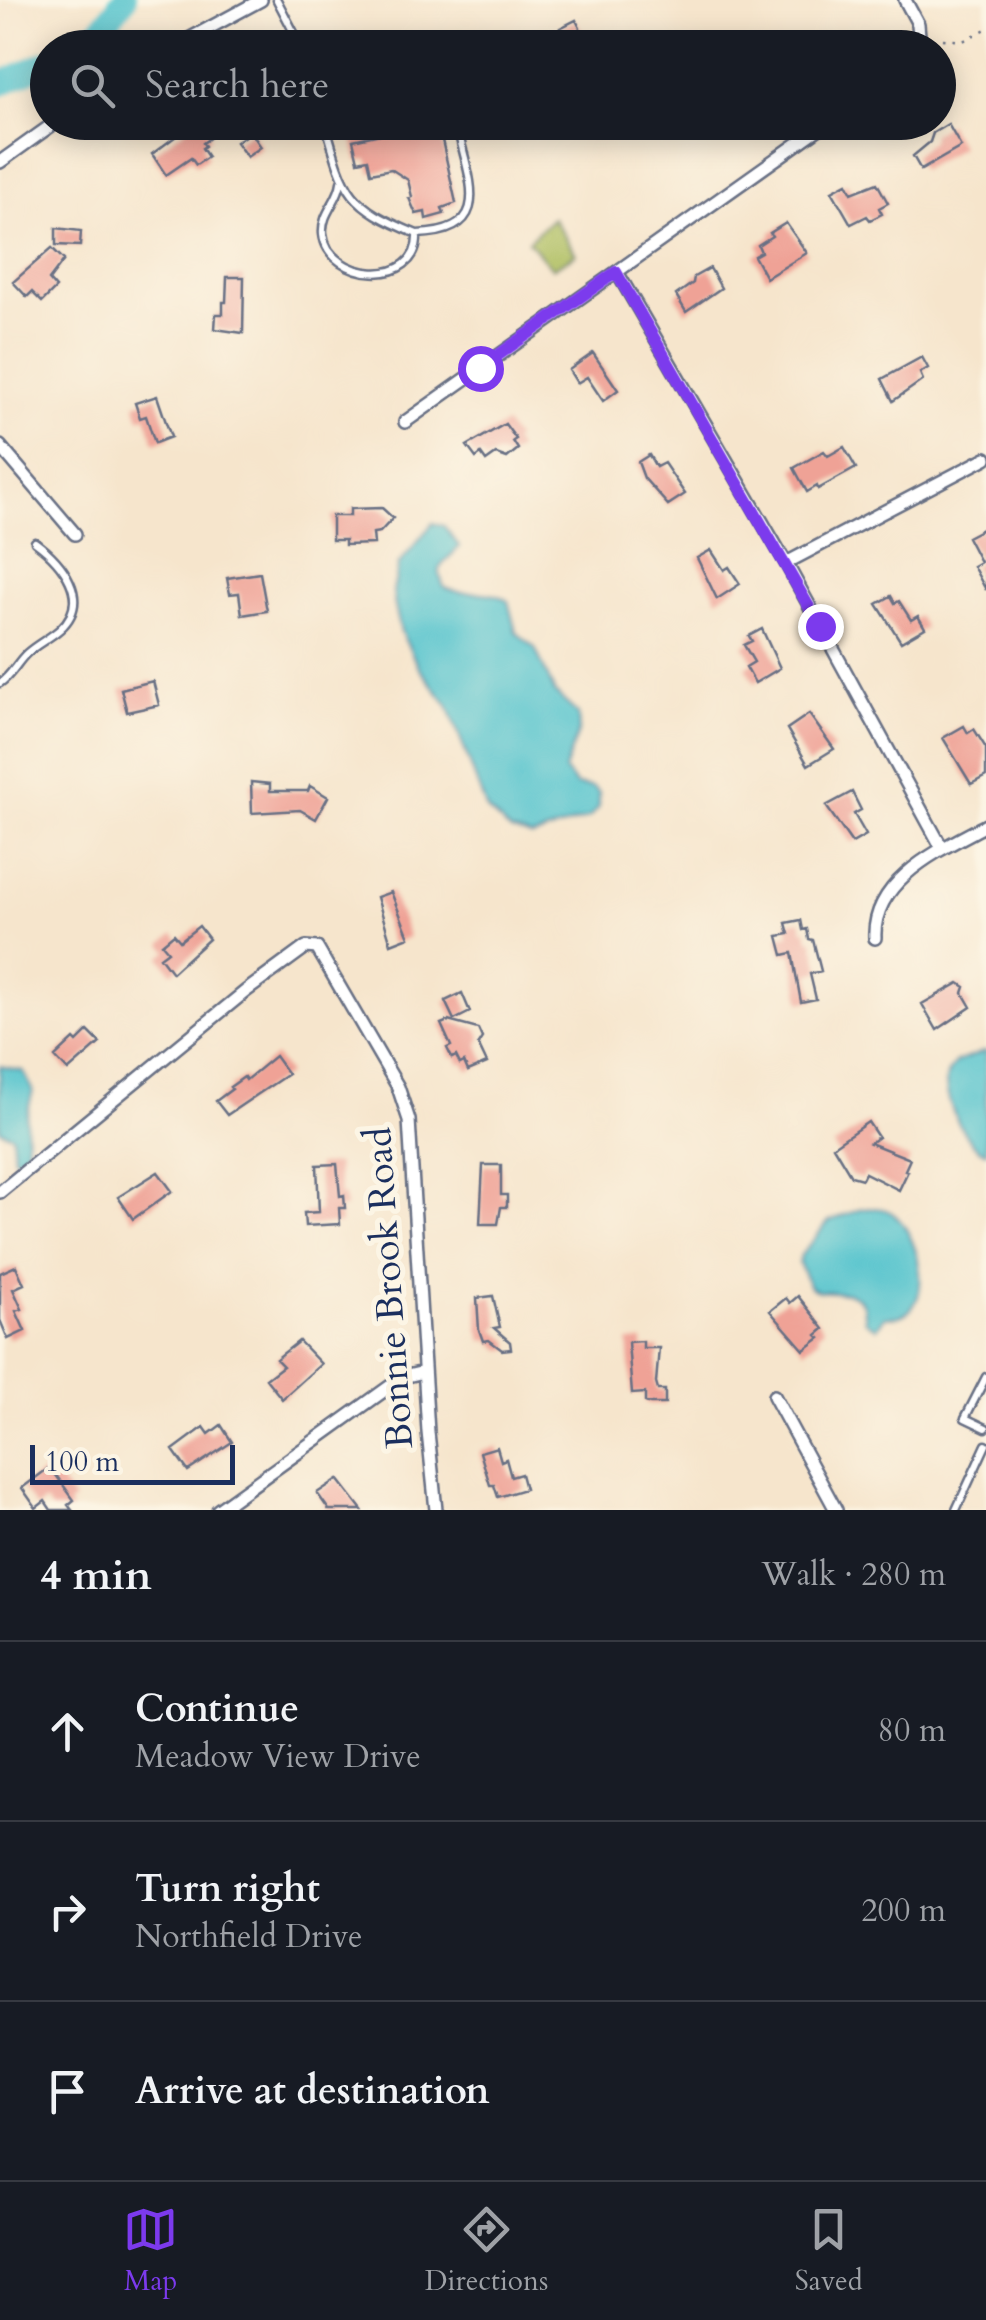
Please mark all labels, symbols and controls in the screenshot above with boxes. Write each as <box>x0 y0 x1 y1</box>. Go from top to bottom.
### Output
search box <box>30 30 956 140</box>
icon: search <box>65 58 120 113</box>
text: Search here <box>145 59 329 111</box>
route start <box>458 346 504 392</box>
route end <box>798 604 844 650</box>
street label: Bonnie Brook Road <box>352 1125 426 1451</box>
scale bar <box>30 1440 235 1484</box>
text: 100 m <box>45 1443 119 1481</box>
text: 4 min <box>40 1547 152 1604</box>
text: Walk · 280 m <box>761 1553 946 1597</box>
text: Continue <box>135 1683 299 1735</box>
icon: ahead <box>40 1704 95 1759</box>
text: 80 m <box>878 1709 946 1753</box>
text: Meadow View Drive <box>135 1735 421 1779</box>
text: Turn right <box>135 1863 320 1915</box>
icon: right <box>40 1884 95 1939</box>
text: 200 m <box>861 1889 946 1933</box>
text: Northfield Drive <box>135 1915 363 1959</box>
icon: arrive <box>40 2064 95 2119</box>
text: Arrive at destination <box>135 2065 490 2117</box>
tab: Map <box>123 2202 178 2300</box>
tab: Directions <box>425 2202 548 2300</box>
tab: Saved <box>795 2202 863 2300</box>

